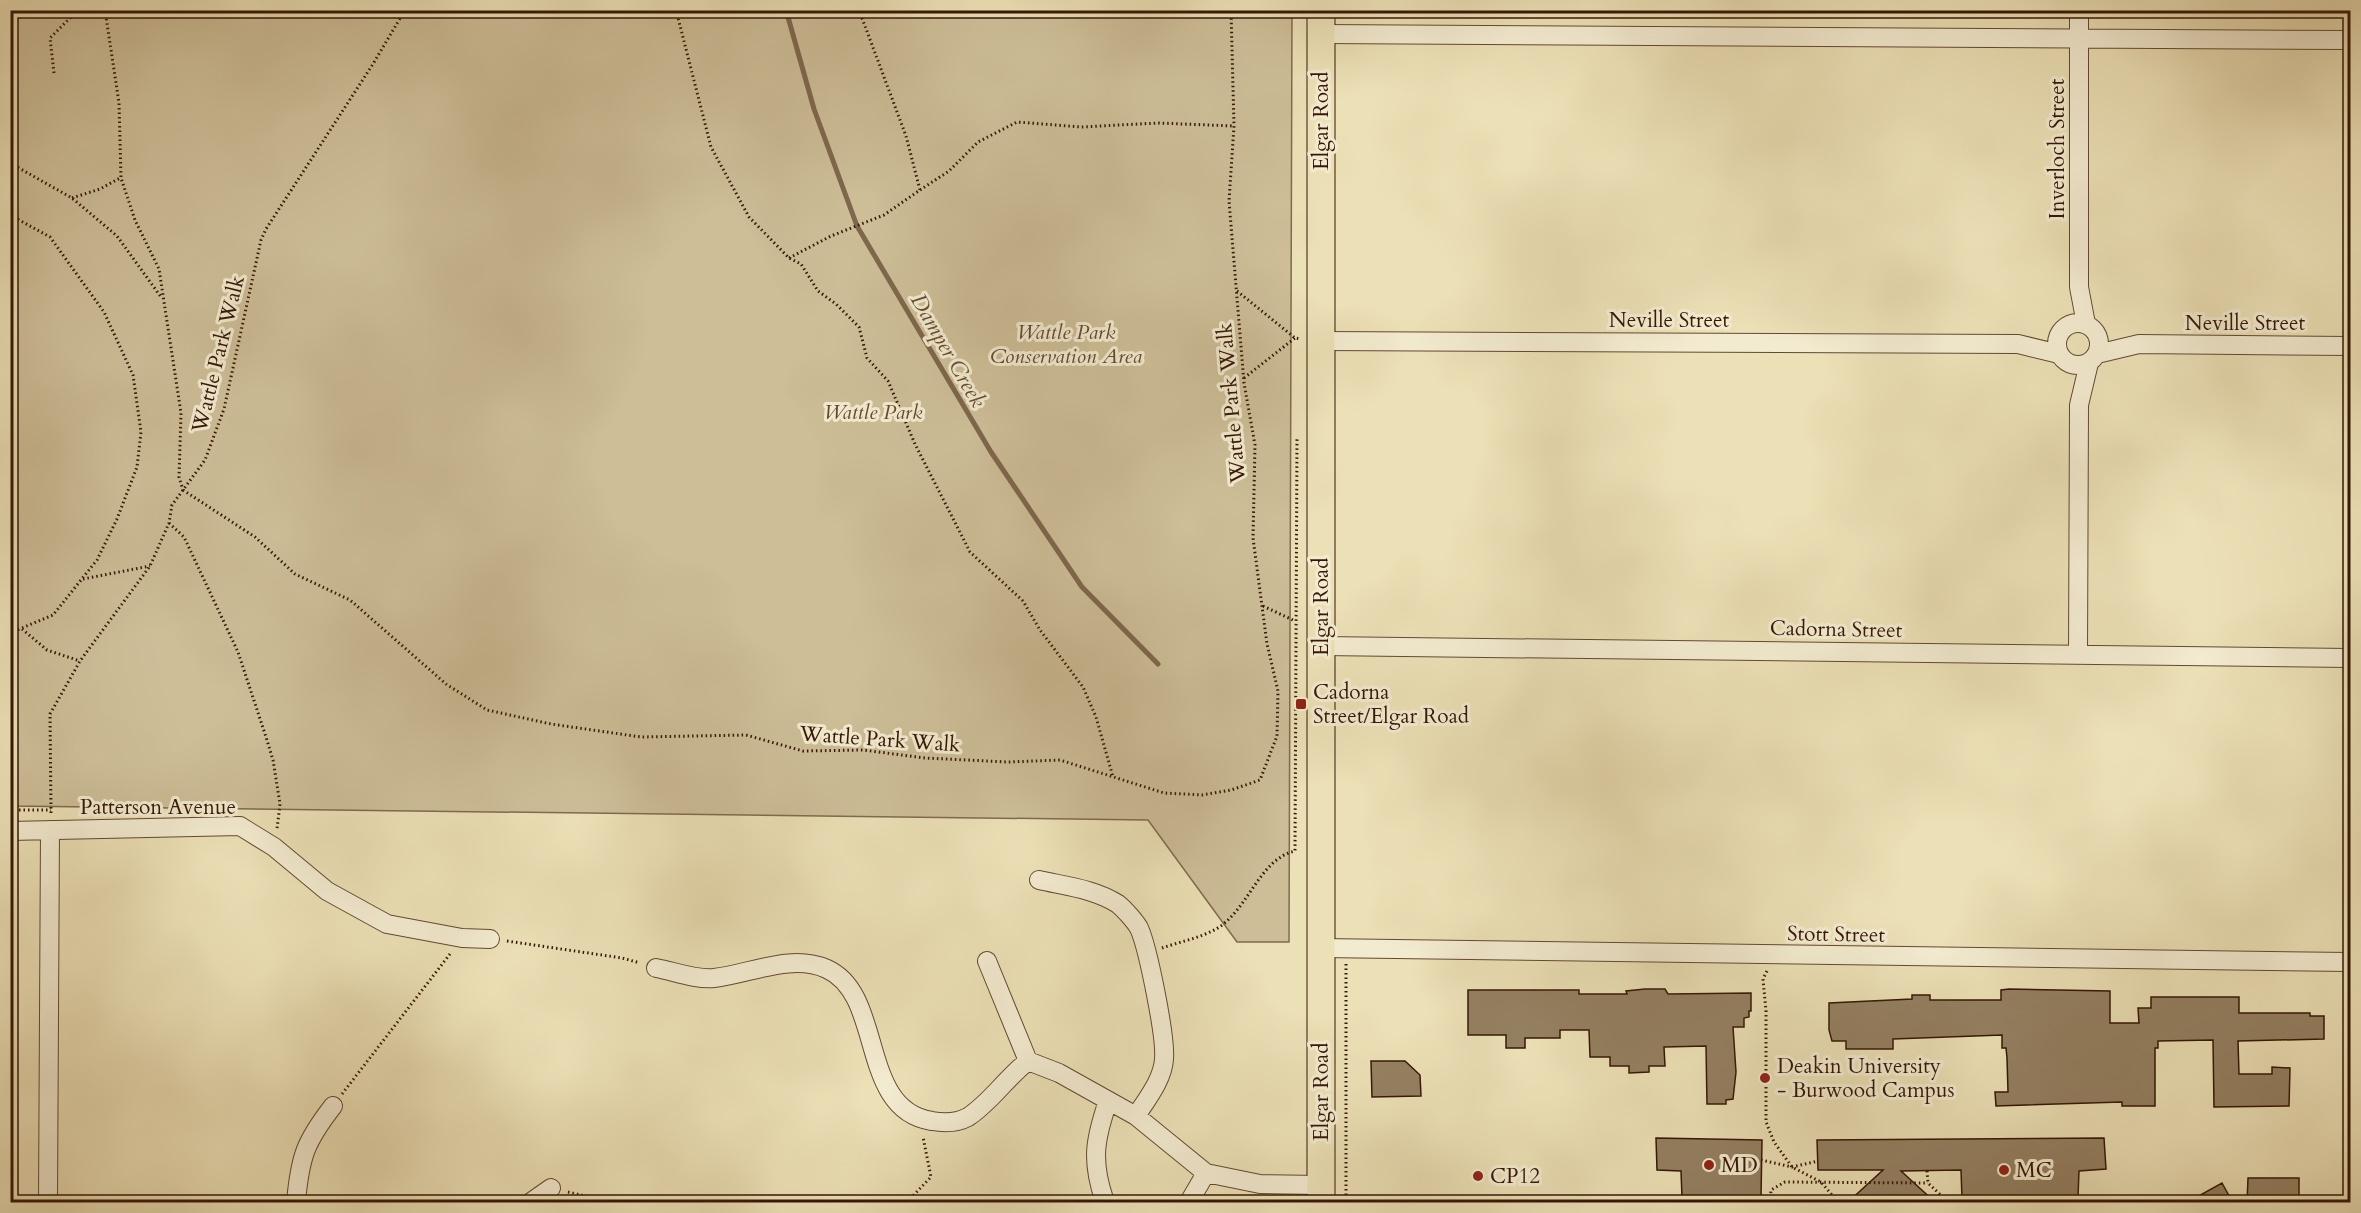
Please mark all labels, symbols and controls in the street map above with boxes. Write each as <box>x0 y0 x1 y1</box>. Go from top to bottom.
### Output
street label: Elgar Road <box>1307 72 1336 170</box>
street label: Inverloch Street <box>2043 78 2072 219</box>
street label: Wattle Park Walk <box>185 272 252 437</box>
water label: Damper Creek <box>903 288 993 413</box>
street label: Neville Street <box>1609 306 1730 335</box>
street label: Neville Street <box>2185 309 2306 338</box>
park label: Wattle Park Conservation Area <box>990 318 1142 371</box>
street label: Wattle Park Walk <box>1210 321 1253 485</box>
park label: Wattle Park <box>824 398 923 427</box>
street label: Elgar Road <box>1307 558 1336 656</box>
street label: Cadorna Street <box>1769 614 1903 645</box>
place label: Cadorna Street/Elgar Road <box>1313 678 1469 731</box>
marker: Cadorna Street/Elgar Road <box>1294 697 1308 711</box>
street label: Wattle Park Walk <box>798 719 962 760</box>
street label: Patterson Avenue <box>80 793 236 822</box>
street label: Stott Street <box>1787 919 1886 950</box>
street label: Elgar Road <box>1307 1043 1336 1141</box>
place label: Deakin University - Burwood Campus <box>1777 1052 1954 1105</box>
marker: Deakin University - Burwood Campus <box>1758 1071 1772 1085</box>
place label: MD <box>1721 1151 1758 1180</box>
place label: MC <box>2016 1156 2052 1185</box>
marker: MD <box>1702 1158 1716 1172</box>
place label: CP12 <box>1490 1162 1540 1191</box>
marker: MC <box>1997 1163 2011 1177</box>
marker: CP12 <box>1471 1169 1485 1183</box>

